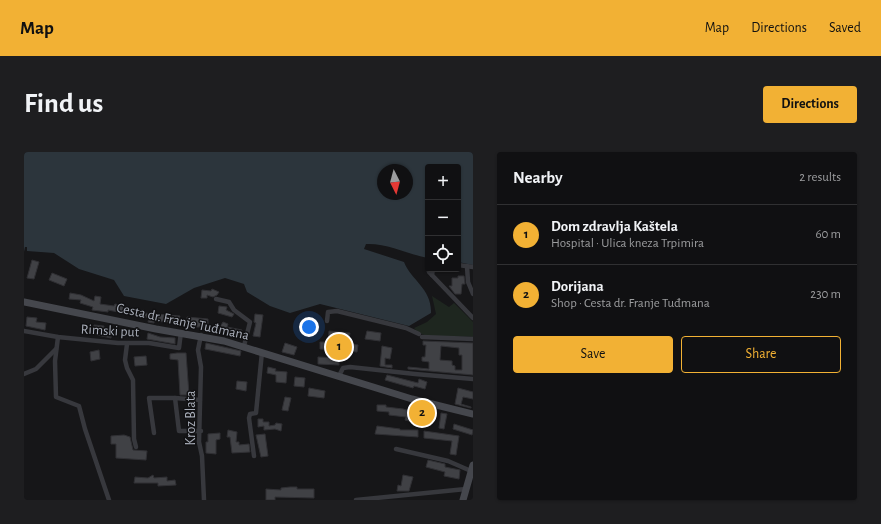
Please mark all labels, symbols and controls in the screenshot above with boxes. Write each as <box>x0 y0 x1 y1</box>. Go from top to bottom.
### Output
text: Map <box>20 19 54 38</box>
text: Map <box>705 21 729 35</box>
text: Directions <box>751 21 807 35</box>
text: Saved <box>829 21 861 35</box>
button: Directions <box>763 86 857 123</box>
text: Find us <box>24 90 103 118</box>
north arrow <box>377 164 413 200</box>
map controls <box>425 164 461 272</box>
button: + <box>425 164 461 200</box>
text: Nearby <box>513 169 563 186</box>
text: 2 results <box>799 171 841 184</box>
button: − <box>425 200 461 236</box>
text: Dom zdravlja Kaštela <box>551 219 678 234</box>
text: 1 <box>524 228 528 241</box>
text: 60 m <box>815 228 841 241</box>
button: locate <box>425 236 461 272</box>
text: Hospital · Ulica kneza Trpimira <box>551 237 704 250</box>
text: Dorijana <box>551 279 604 294</box>
text: 2 <box>523 288 529 301</box>
text: 230 m <box>810 288 841 301</box>
text: Shop · Cesta dr. Franje Tuđmana <box>551 297 710 310</box>
street label: Cesta dr. Franje Tuđmana <box>115 301 251 343</box>
your location <box>299 317 319 337</box>
street label: Rimski put <box>80 322 140 340</box>
pin: 1 <box>326 332 352 362</box>
button: Save <box>513 336 673 373</box>
button: Share <box>681 336 841 373</box>
street label: Kroz Blata <box>184 390 198 446</box>
pin: 2 <box>409 398 435 428</box>

